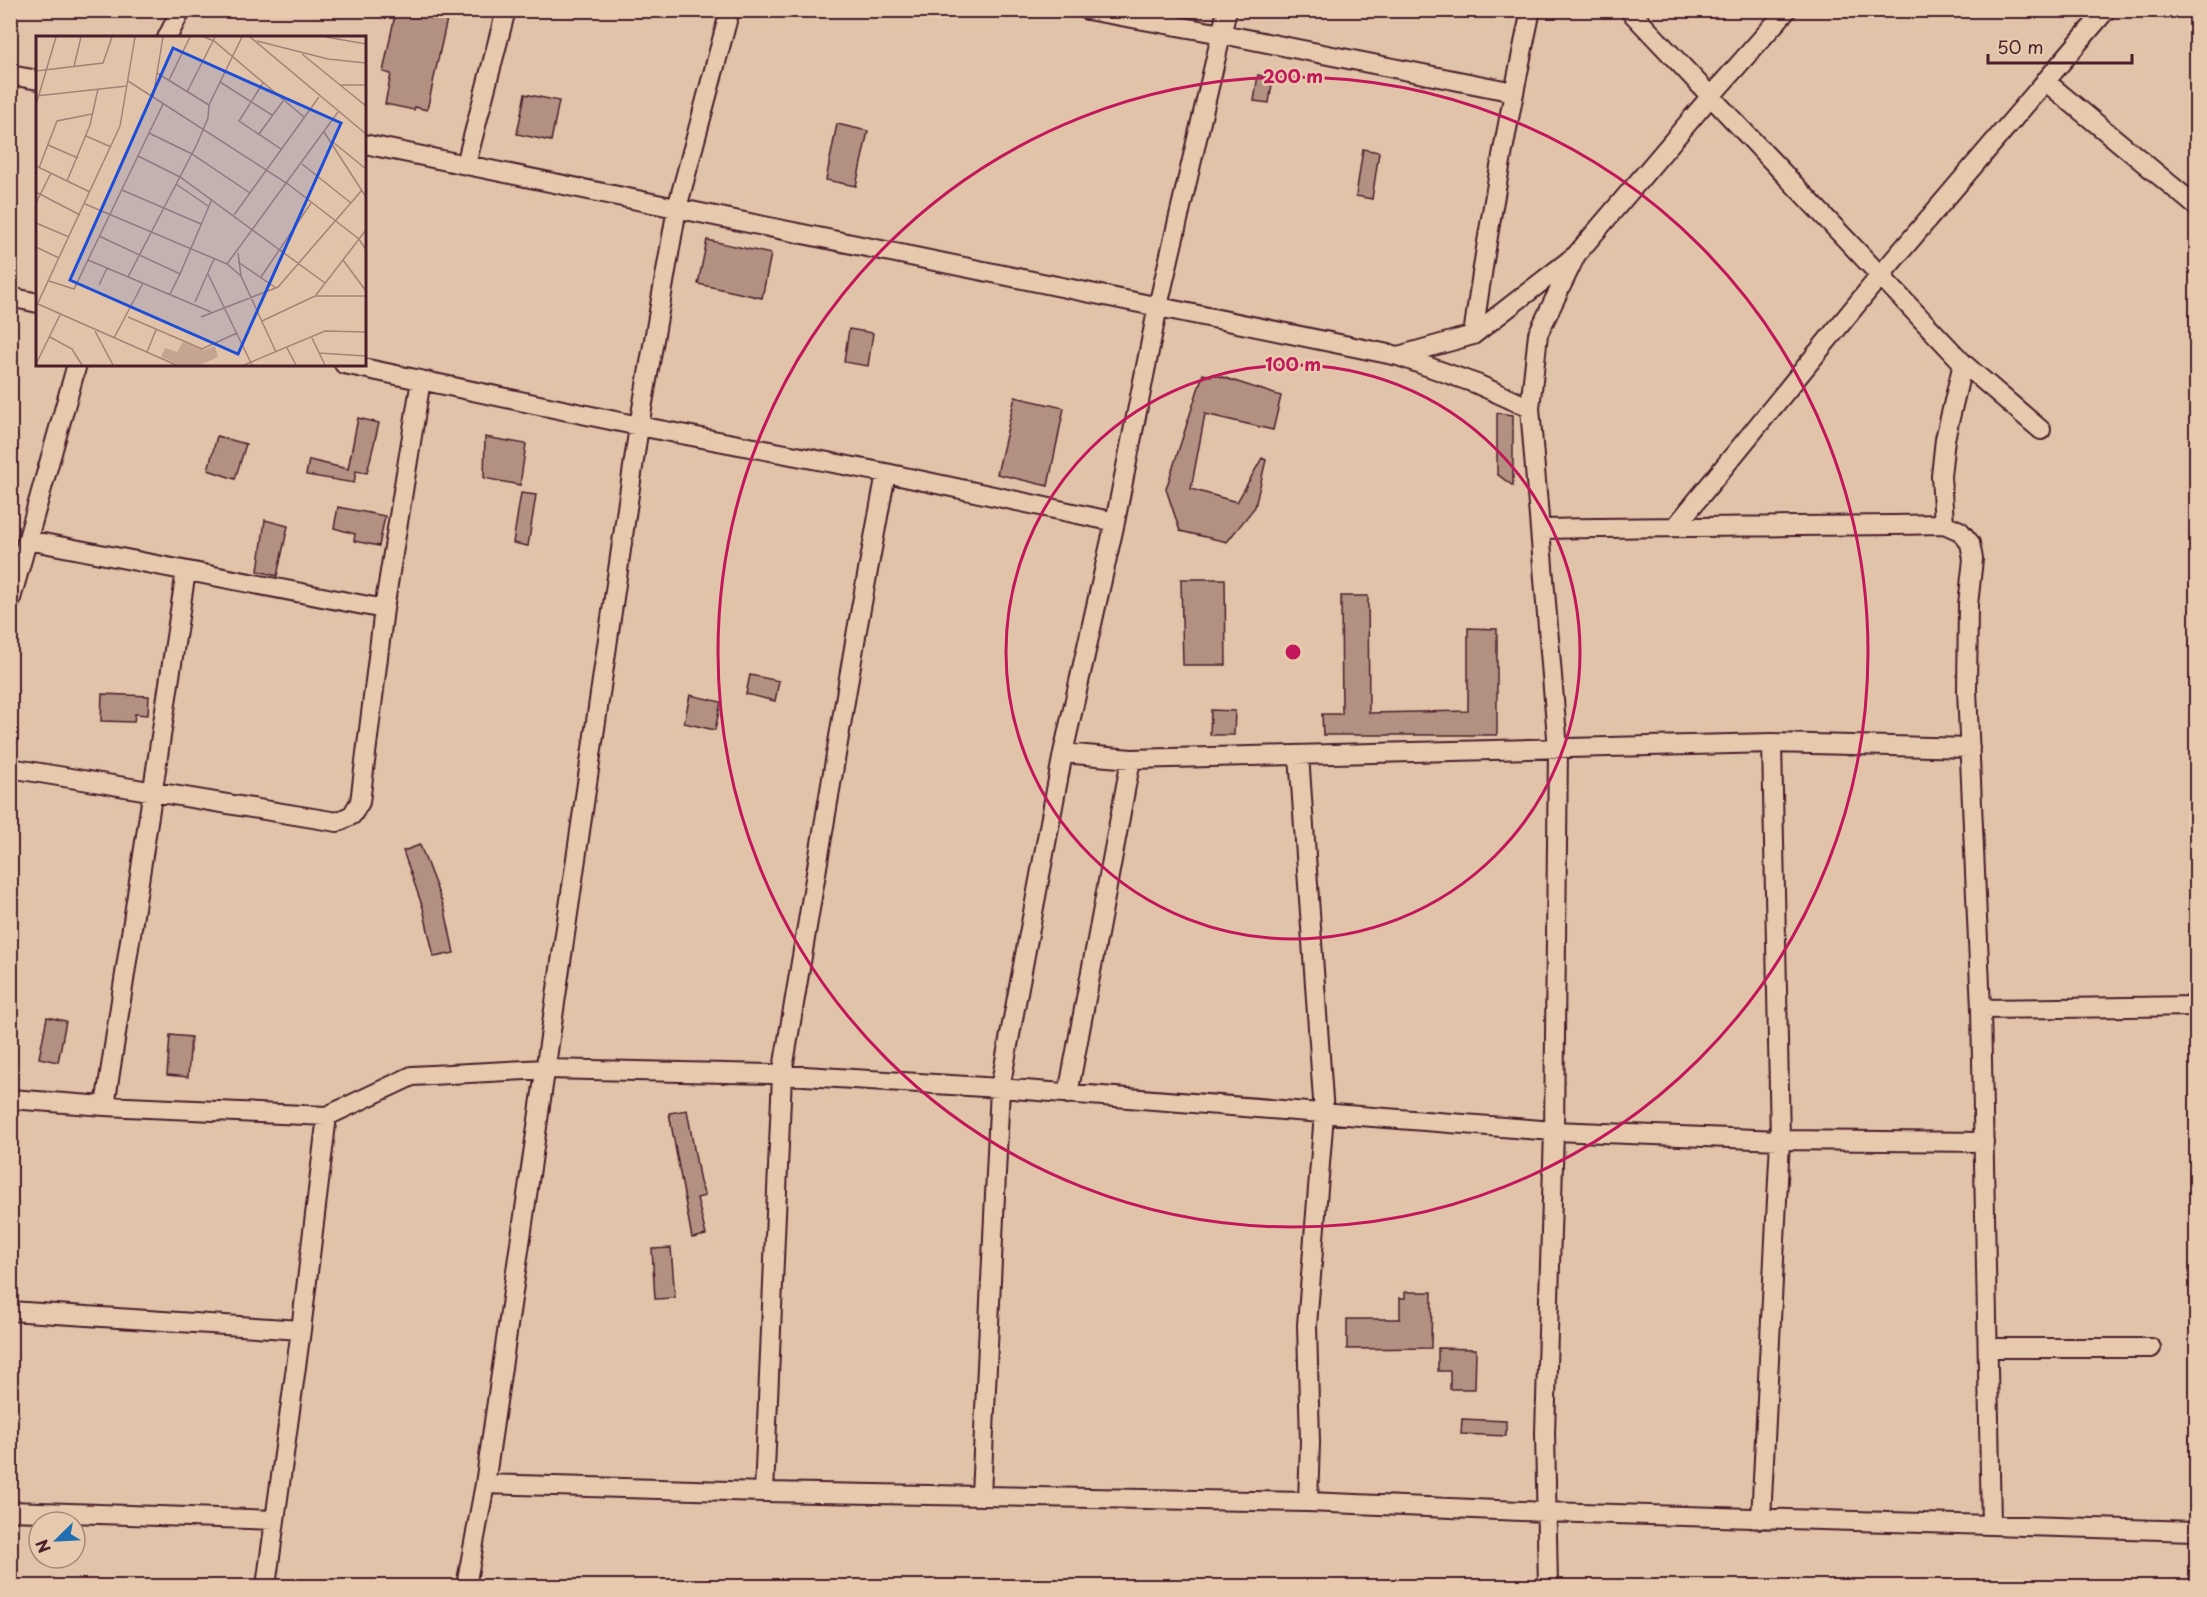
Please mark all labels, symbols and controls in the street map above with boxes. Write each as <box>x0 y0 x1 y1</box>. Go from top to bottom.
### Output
scale bar <box>1988 27 2132 65</box>
text: 50 m <box>1997 33 2044 60</box>
inset map <box>36 36 366 366</box>
text: 200 m <box>1263 62 1323 89</box>
text: 100 m <box>1265 350 1321 377</box>
centre of rings <box>1283 642 1303 662</box>
north arrow <box>27 1510 87 1570</box>
text: N <box>29 1536 56 1557</box>

